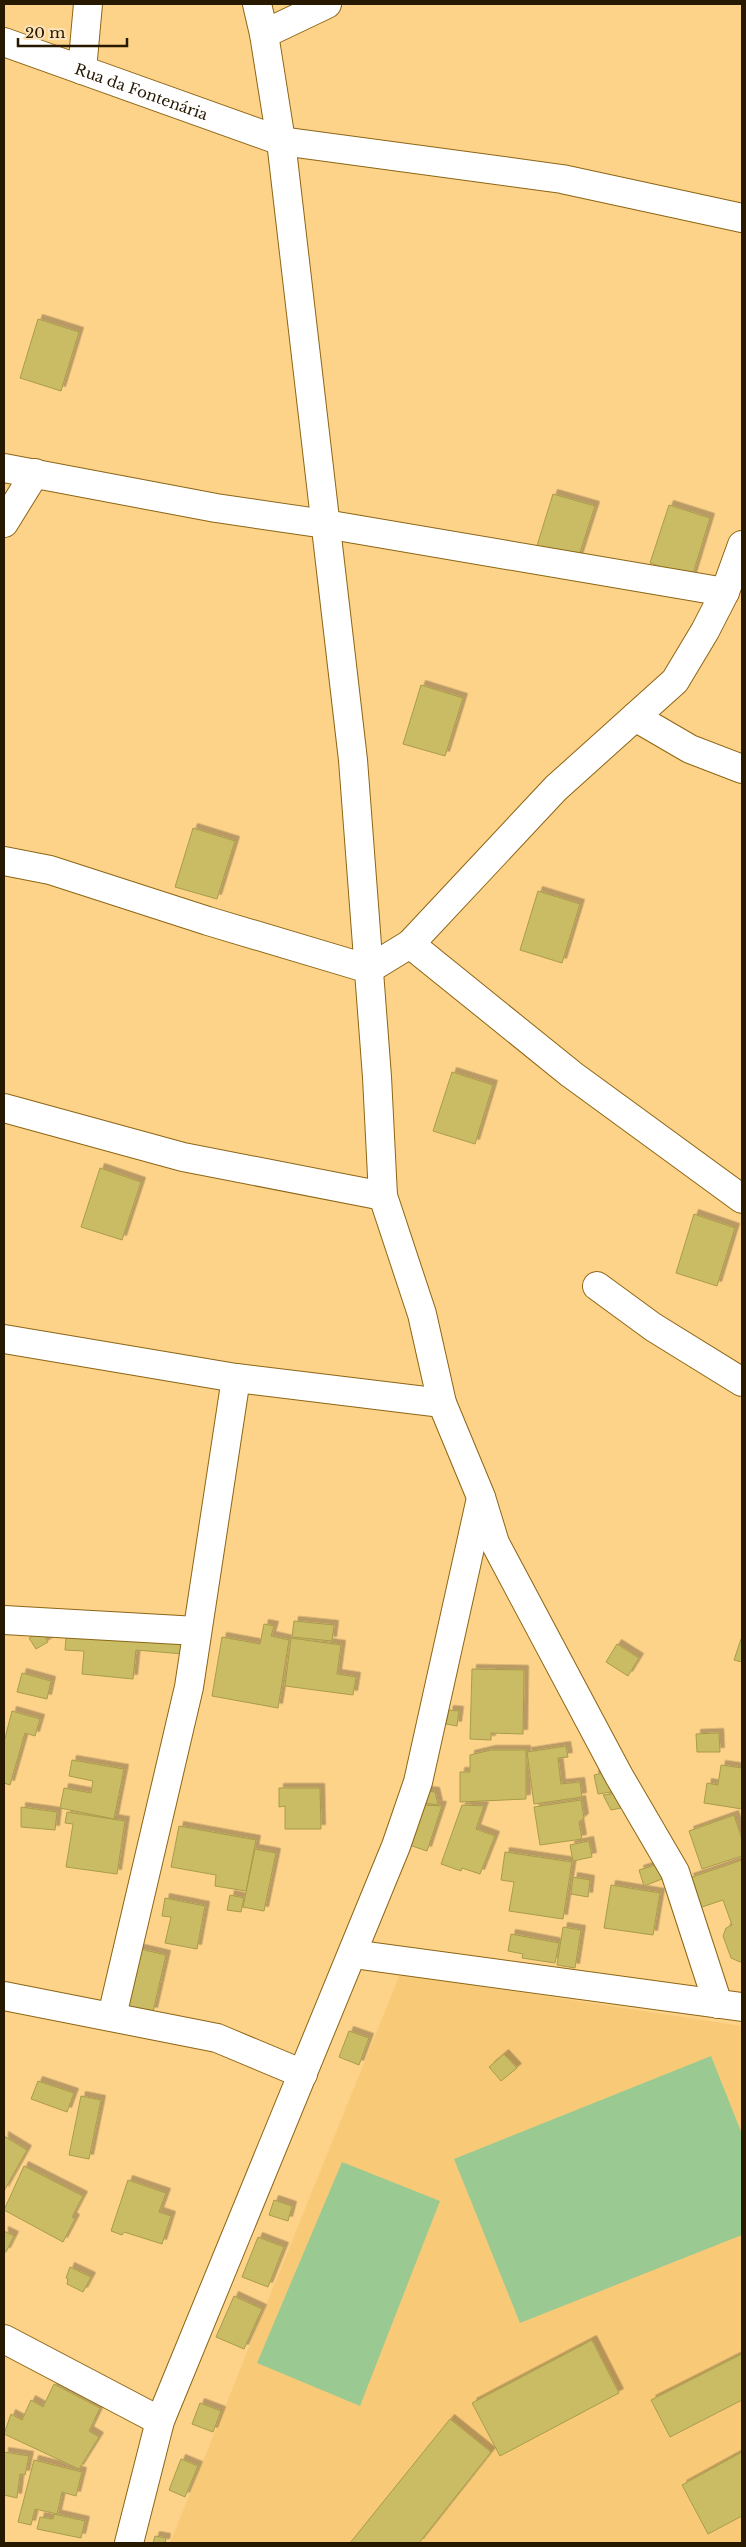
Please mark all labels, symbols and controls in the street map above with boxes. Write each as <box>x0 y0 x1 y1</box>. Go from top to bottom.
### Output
scale bar <box>18 15 126 47</box>
text: 20 m <box>25 23 65 42</box>
street label: Rua da Fontenária <box>72 59 211 124</box>

